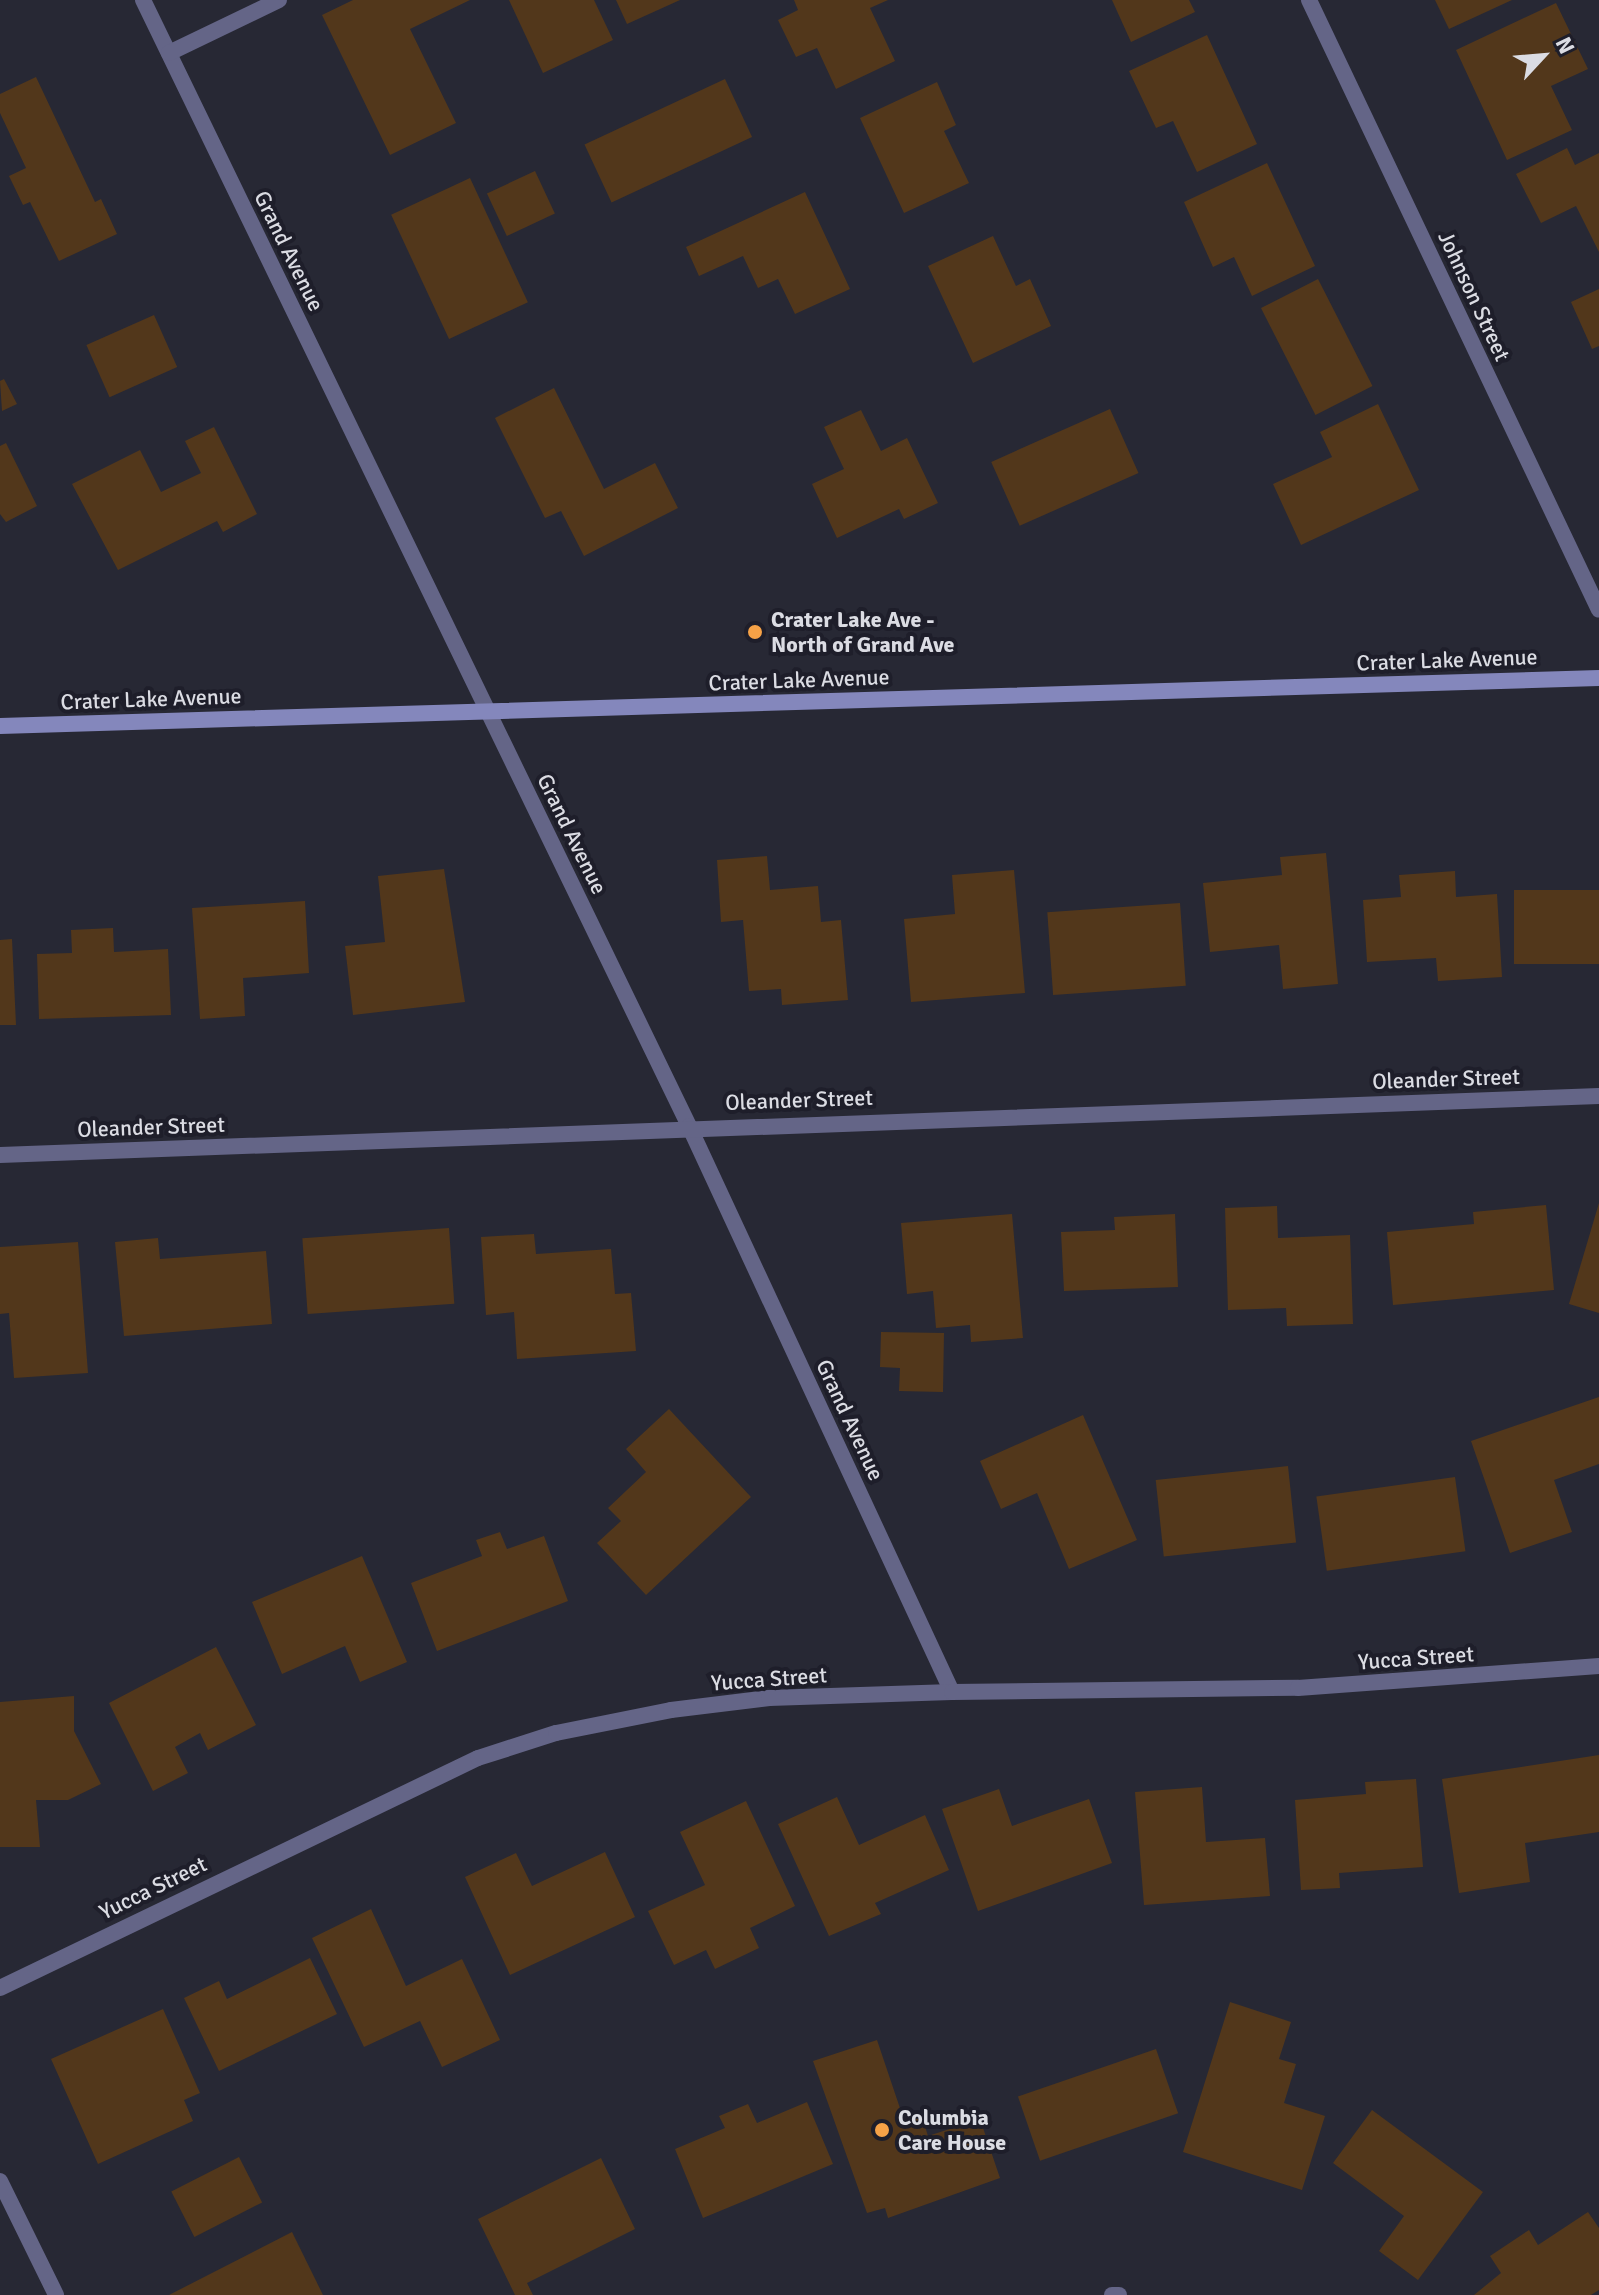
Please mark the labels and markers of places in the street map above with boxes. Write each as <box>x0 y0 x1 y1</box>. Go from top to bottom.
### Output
place label: Crater Lake Ave - North of Grand Ave <box>771 606 954 658</box>
marker: Crater Lake Ave - North of Grand Ave <box>746 623 764 641</box>
place label: Columbia Care House <box>898 2104 1006 2156</box>
marker: Columbia Care House <box>873 2121 891 2139</box>

